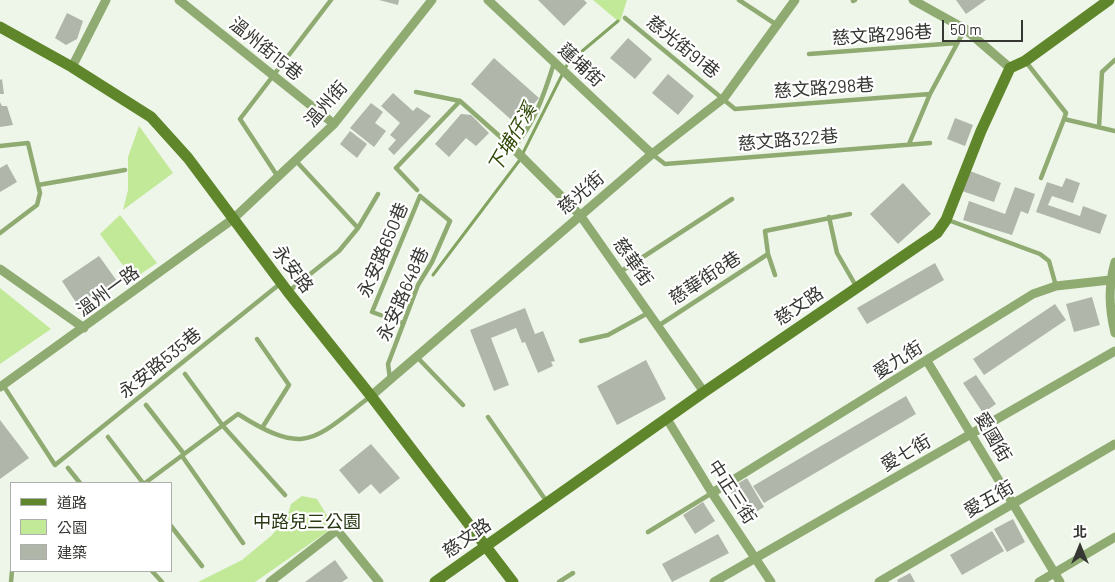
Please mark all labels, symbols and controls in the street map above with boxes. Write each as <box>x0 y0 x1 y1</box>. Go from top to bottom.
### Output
scale bar <box>945 10 1026 42</box>
street label: 慈光街91巷 <box>642 11 724 83</box>
street label: 溫州街15巷 <box>225 13 307 85</box>
text: 50 m <box>950 20 982 38</box>
street label: 慈文路296巷 <box>831 21 933 49</box>
street label: 蓮埔街 <box>554 39 608 91</box>
street label: 慈文路298巷 <box>773 74 875 102</box>
street label: 溫州街 <box>300 77 352 131</box>
water label: 下埔仔溪 <box>483 99 541 177</box>
street label: 慈文路322巷 <box>737 125 839 155</box>
street label: 慈光街 <box>554 167 608 219</box>
street label: 永安路650巷 <box>353 199 413 301</box>
street label: 慈華街 <box>609 234 657 290</box>
street label: 永安路 <box>268 241 318 297</box>
street label: 永安路648巷 <box>373 244 433 344</box>
street label: 慈華街8巷 <box>665 247 745 309</box>
street label: 溫州一路 <box>73 261 143 321</box>
street label: 慈文路 <box>771 282 827 330</box>
street label: 永安路535巷 <box>114 323 206 403</box>
street label: 愛九街 <box>869 337 927 383</box>
street label: 愛國街 <box>970 408 1016 466</box>
street label: 愛七街 <box>877 430 935 476</box>
street label: 中正三街 <box>703 456 761 528</box>
street label: 愛五街 <box>960 476 1018 522</box>
legend <box>10 482 172 572</box>
text: 道路 <box>57 493 87 511</box>
park label: 中路兒三公園 <box>253 511 361 533</box>
street label: 慈文路 <box>439 514 495 562</box>
text: 公園 <box>57 518 87 536</box>
north arrow <box>1055 522 1105 572</box>
text: 北 <box>1073 523 1087 540</box>
text: 建築 <box>57 543 87 561</box>

